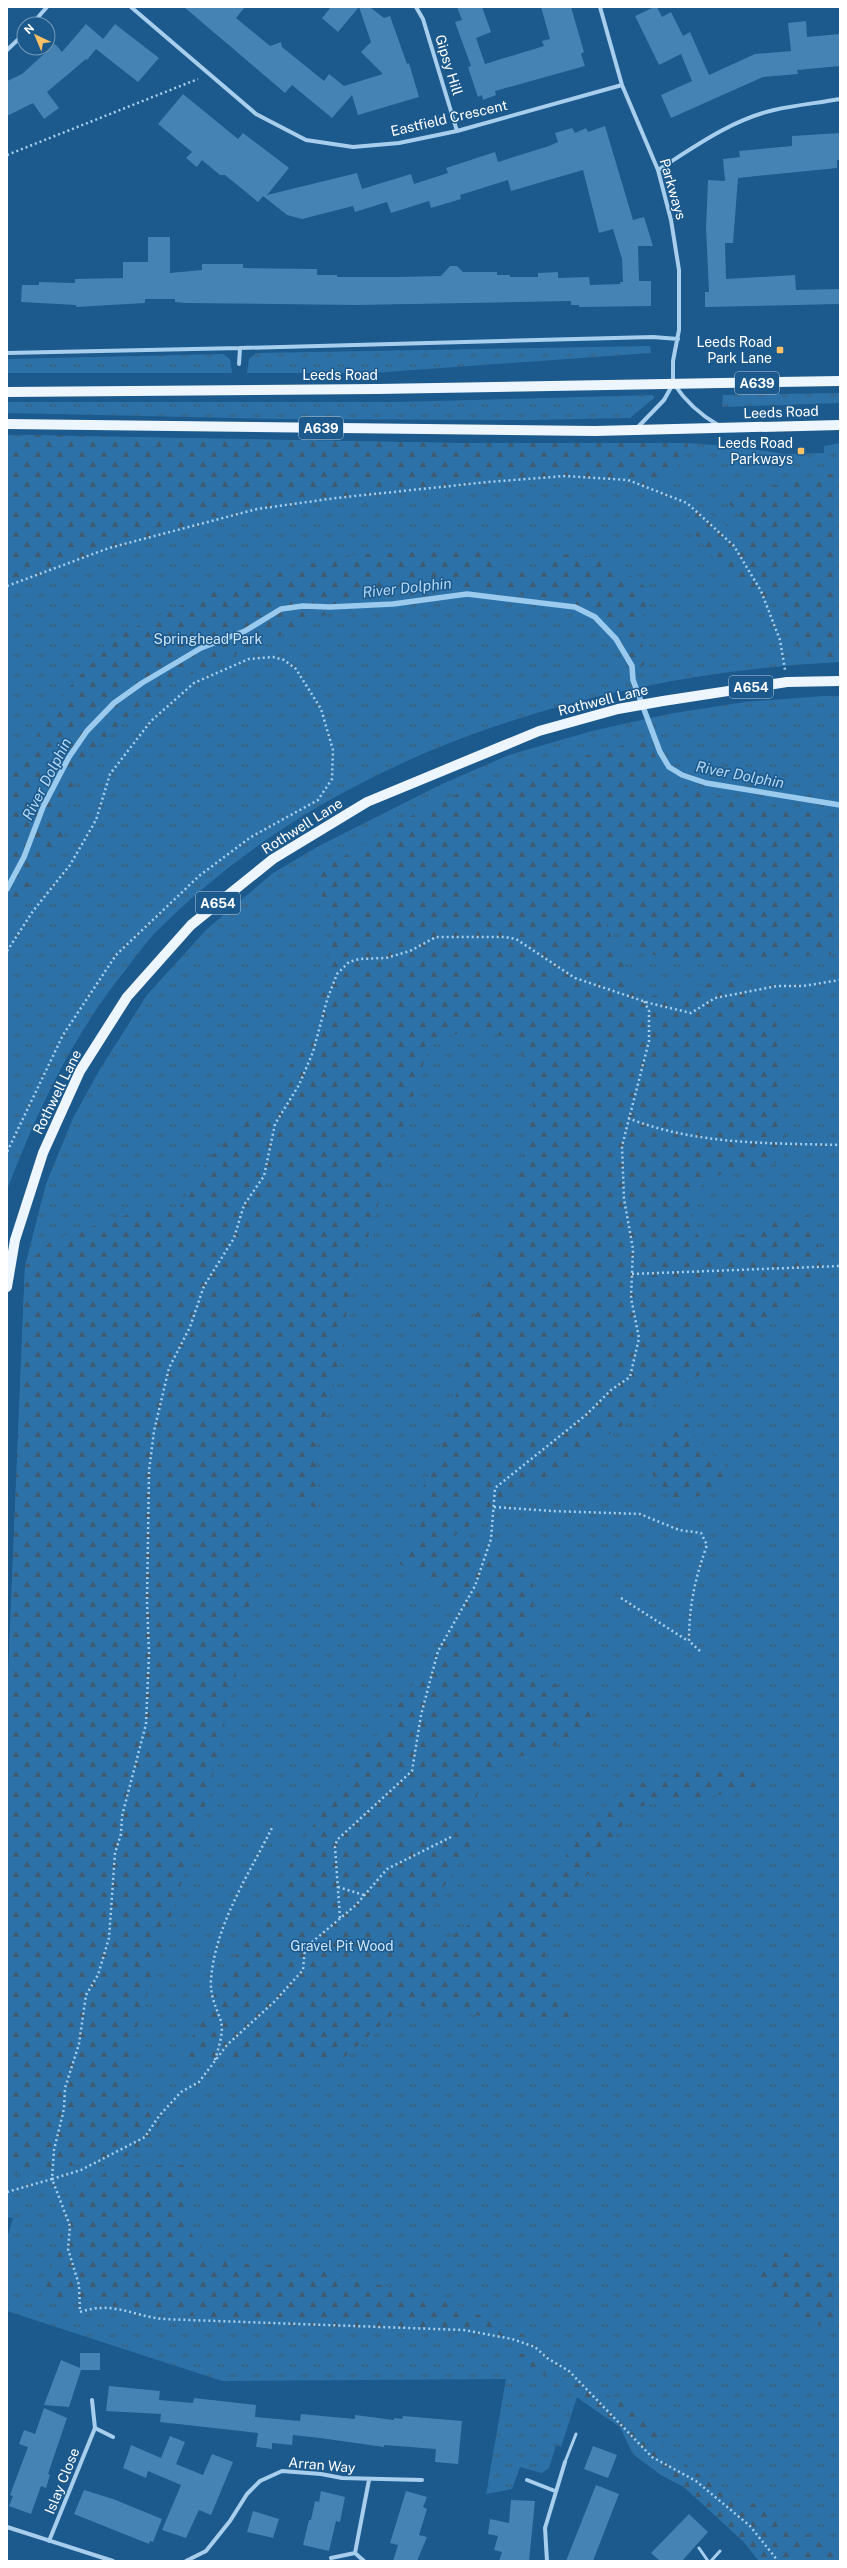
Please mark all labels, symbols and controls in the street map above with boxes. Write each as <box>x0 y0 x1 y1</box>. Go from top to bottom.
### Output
north arrow <box>16 16 56 56</box>
text: N <box>22 22 36 36</box>
street label: Gipsy Hill <box>432 33 466 97</box>
street label: Eastfield Crescent <box>389 97 509 139</box>
street label: Parkways <box>657 157 689 221</box>
place label: Leeds Road Park Lane <box>696 334 772 366</box>
marker: Leeds Road Park Lane <box>775 345 785 355</box>
street label: Leeds Road <box>302 367 378 383</box>
road number: A639 <box>735 372 779 394</box>
street label: Leeds Road <box>743 403 819 421</box>
road number: A639 <box>299 417 343 439</box>
place label: Leeds Road Parkways <box>717 435 793 467</box>
marker: Leeds Road Parkways <box>796 446 806 456</box>
water label: River Dolphin <box>361 574 452 601</box>
park label: Springhead Park <box>154 631 263 647</box>
road number: A654 <box>729 676 773 698</box>
street label: Rothwell Lane <box>556 681 650 719</box>
water label: River Dolphin <box>19 735 74 823</box>
water label: River Dolphin <box>694 758 786 791</box>
street label: Rothwell Lane <box>259 795 345 857</box>
road number: A654 <box>196 892 240 914</box>
street label: Rothwell Lane <box>30 1047 84 1137</box>
park label: Gravel Pit Wood <box>290 1938 394 1954</box>
street label: Islay Close <box>41 2446 83 2516</box>
street label: Arran Way <box>288 2454 357 2476</box>

